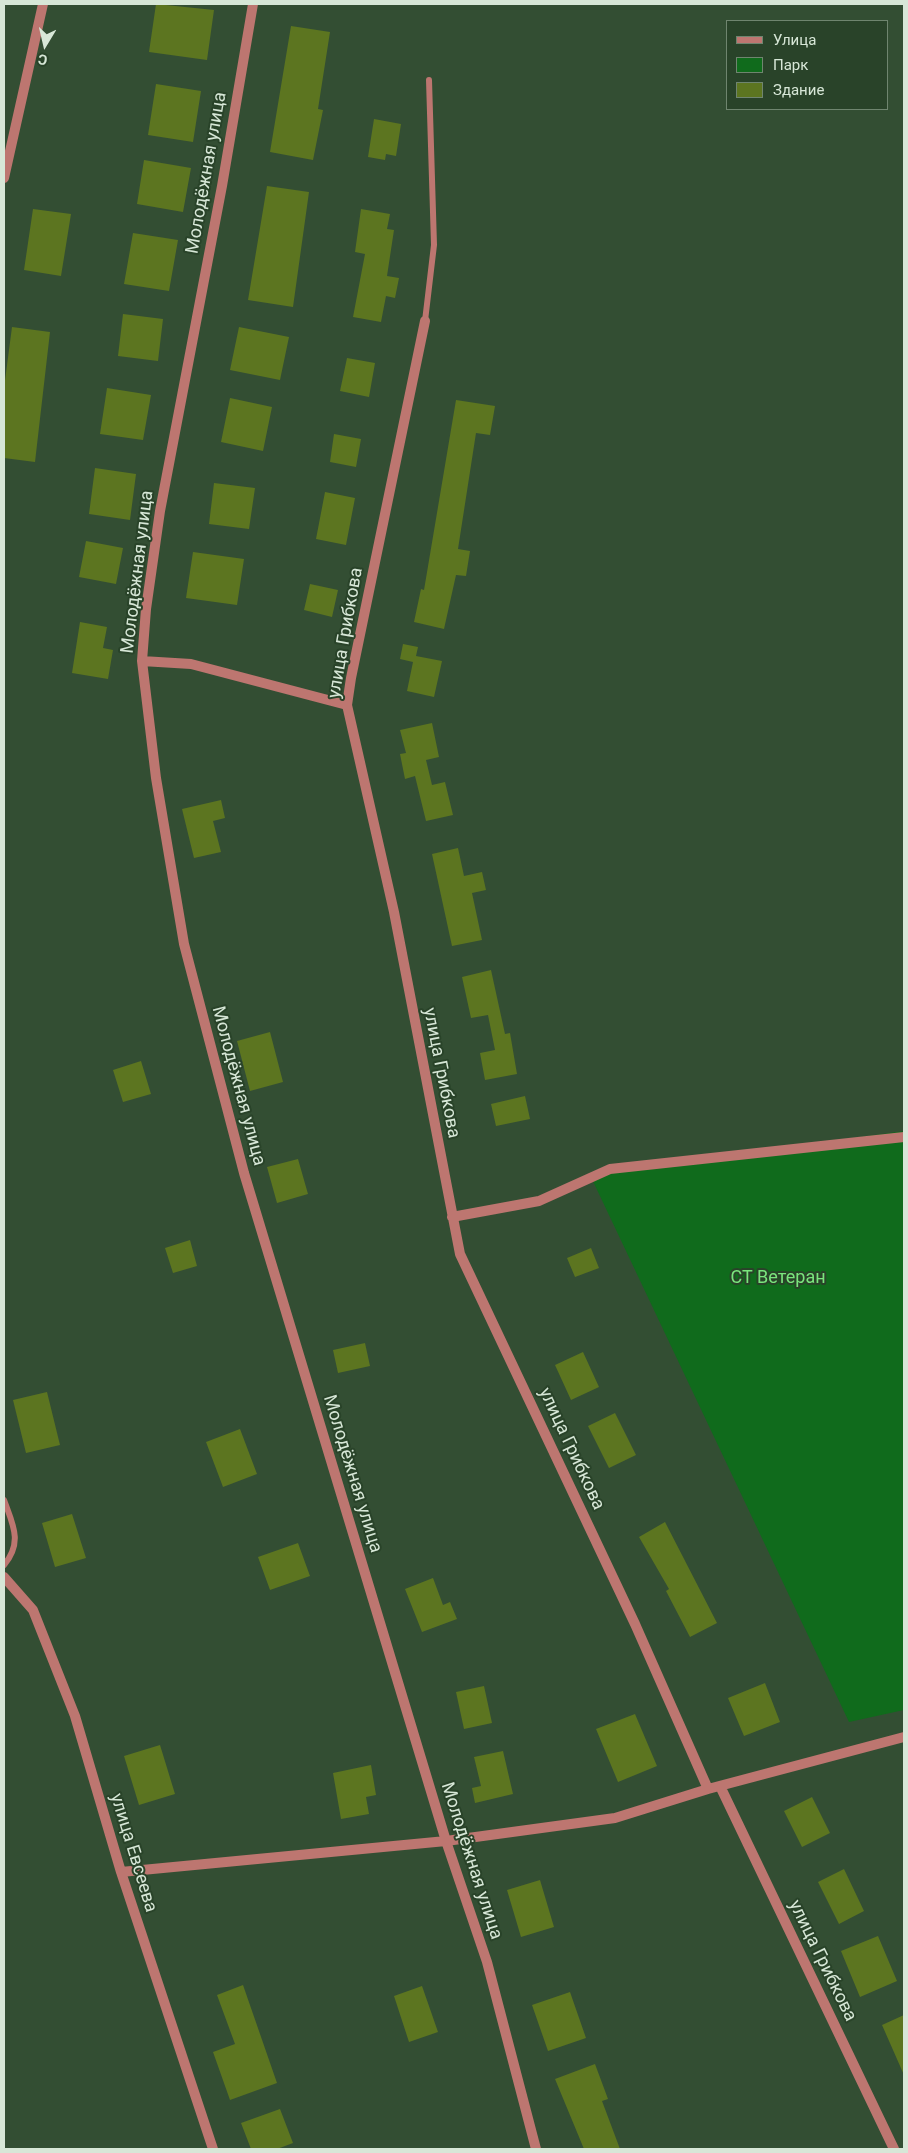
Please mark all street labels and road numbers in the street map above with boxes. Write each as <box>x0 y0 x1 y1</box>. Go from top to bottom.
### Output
street label: Молодёжная улица <box>182 90 232 256</box>
street label: Молодёжная улица <box>117 489 159 655</box>
street label: улица Грибкова <box>324 566 368 700</box>
street label: Молодёжная улица <box>206 1004 270 1168</box>
street label: улица Грибкова <box>418 1006 464 1140</box>
street label: улица Грибкова <box>533 1384 609 1514</box>
street label: Молодёжная улица <box>318 1392 386 1556</box>
street label: Молодёжная улица <box>435 1780 507 1942</box>
street label: улица Евсеева <box>105 1791 161 1915</box>
street label: улица Грибкова <box>783 1897 861 2025</box>

